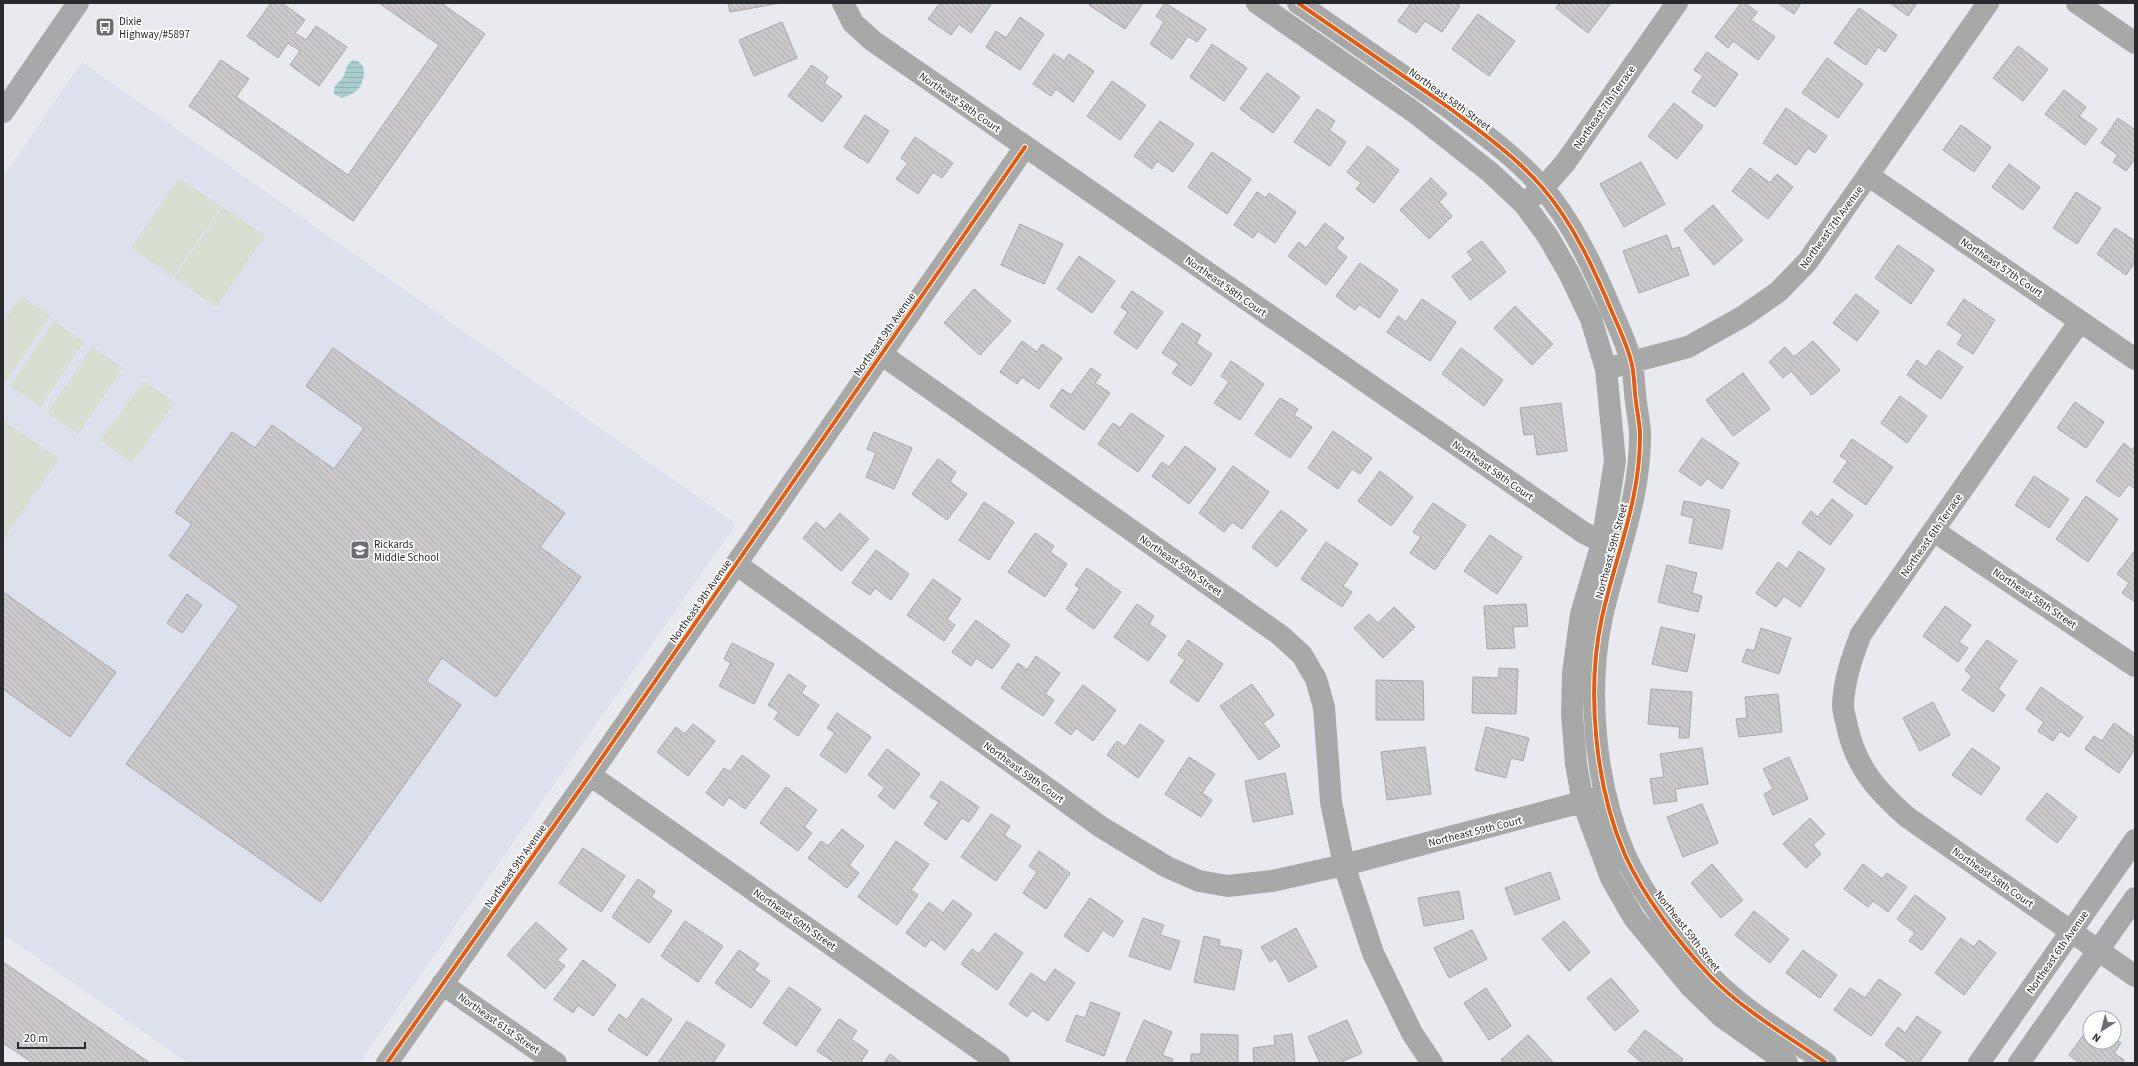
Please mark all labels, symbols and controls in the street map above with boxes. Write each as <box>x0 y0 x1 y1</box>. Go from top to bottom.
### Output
place label: Dixie Highway/#5897 <box>119 14 190 42</box>
bus stop icon: Dixie Highway/#5897 <box>94 16 116 38</box>
street label: Northeast 7th Terrace <box>1570 62 1639 152</box>
street label: Northeast 58th Street <box>1406 64 1494 134</box>
street label: Northeast 58th Court <box>916 69 1004 136</box>
street label: Northeast 7th Avenue <box>1796 182 1867 272</box>
street label: Northeast 57th Court <box>1958 234 2046 301</box>
street label: Northeast 58th Court <box>1182 253 1270 320</box>
street label: Northeast 9th Avenue <box>850 289 919 379</box>
street label: Northeast 58th Court <box>1449 437 1537 504</box>
street label: Northeast 6th Terrace <box>1897 490 1966 580</box>
street label: Northeast 59th Street <box>1592 502 1632 600</box>
street label: Northeast 59th Street <box>1136 531 1225 600</box>
place label: Rickards Middle School <box>374 537 439 565</box>
school or university icon: Rickards Middle School <box>349 539 371 561</box>
street label: Northeast 9th Avenue <box>666 556 735 646</box>
street label: Northeast 58th Street <box>1990 565 2080 632</box>
street label: Northeast 59th Court <box>980 738 1067 807</box>
street label: Northeast 59th Court <box>1427 812 1524 850</box>
street label: Northeast 9th Avenue <box>481 821 550 911</box>
street label: Northeast 58th Court <box>1949 844 2037 911</box>
street label: Northeast 60th Street <box>750 885 839 954</box>
street label: Northeast 59th Street <box>1651 888 1724 975</box>
street label: Northeast 6th Avenue <box>2023 907 2092 997</box>
street label: Northeast 61st Street <box>455 990 543 1057</box>
north arrow <box>2082 1010 2122 1050</box>
scale bar <box>18 1024 85 1050</box>
text: N <box>2089 1029 2104 1046</box>
text: 20 m <box>24 1030 48 1047</box>

